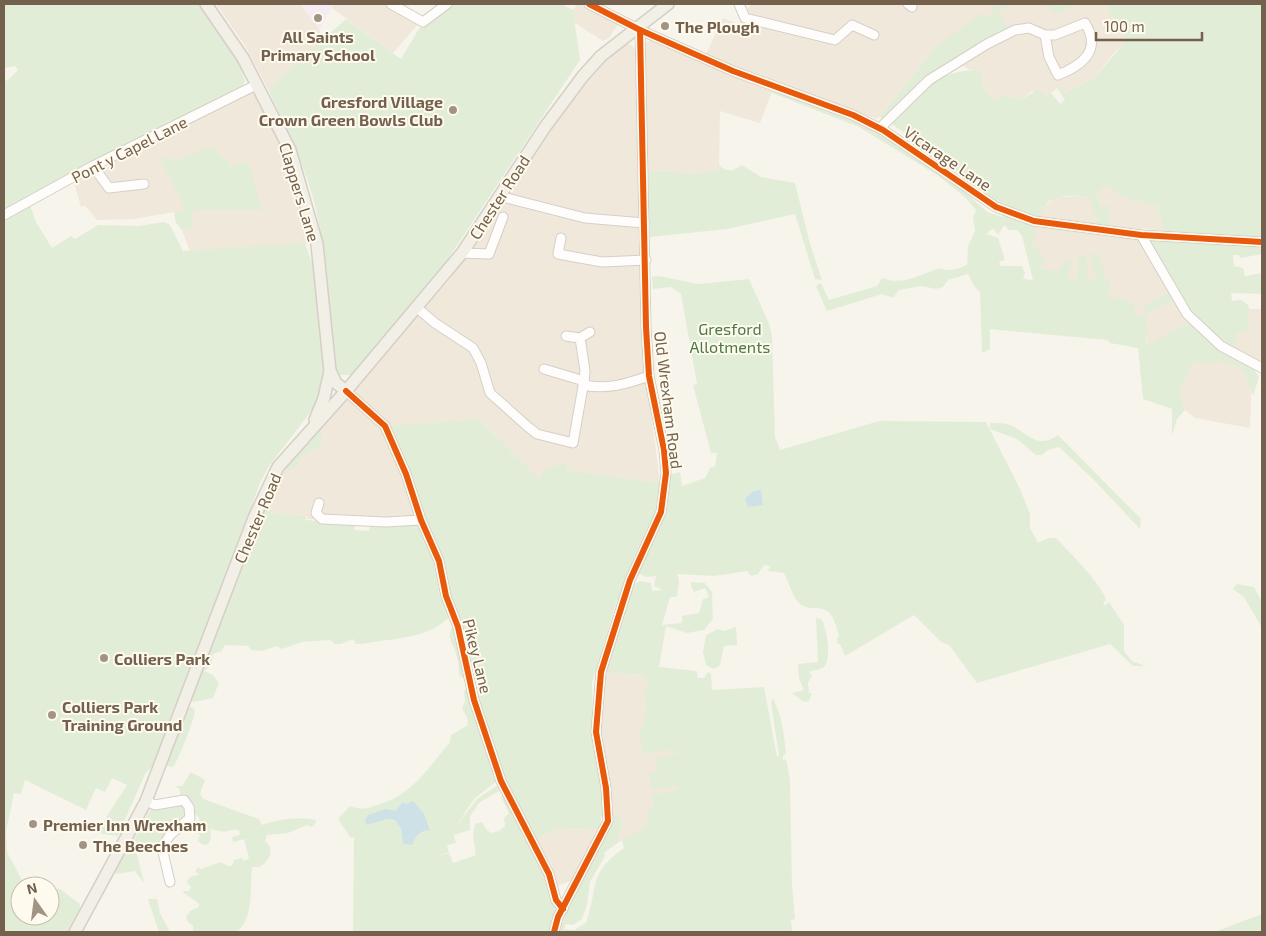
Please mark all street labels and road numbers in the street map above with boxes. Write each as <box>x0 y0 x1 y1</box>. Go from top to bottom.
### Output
street label: Pont y Capel Lane <box>68 112 190 186</box>
street label: Vicarage Lane <box>901 122 995 194</box>
street label: Clappers Lane <box>276 140 324 244</box>
street label: Chester Road <box>465 151 533 243</box>
street label: Old Wrexham Road <box>651 330 687 470</box>
street label: Chester Road <box>229 470 285 566</box>
street label: Pikey Lane <box>460 617 496 695</box>

